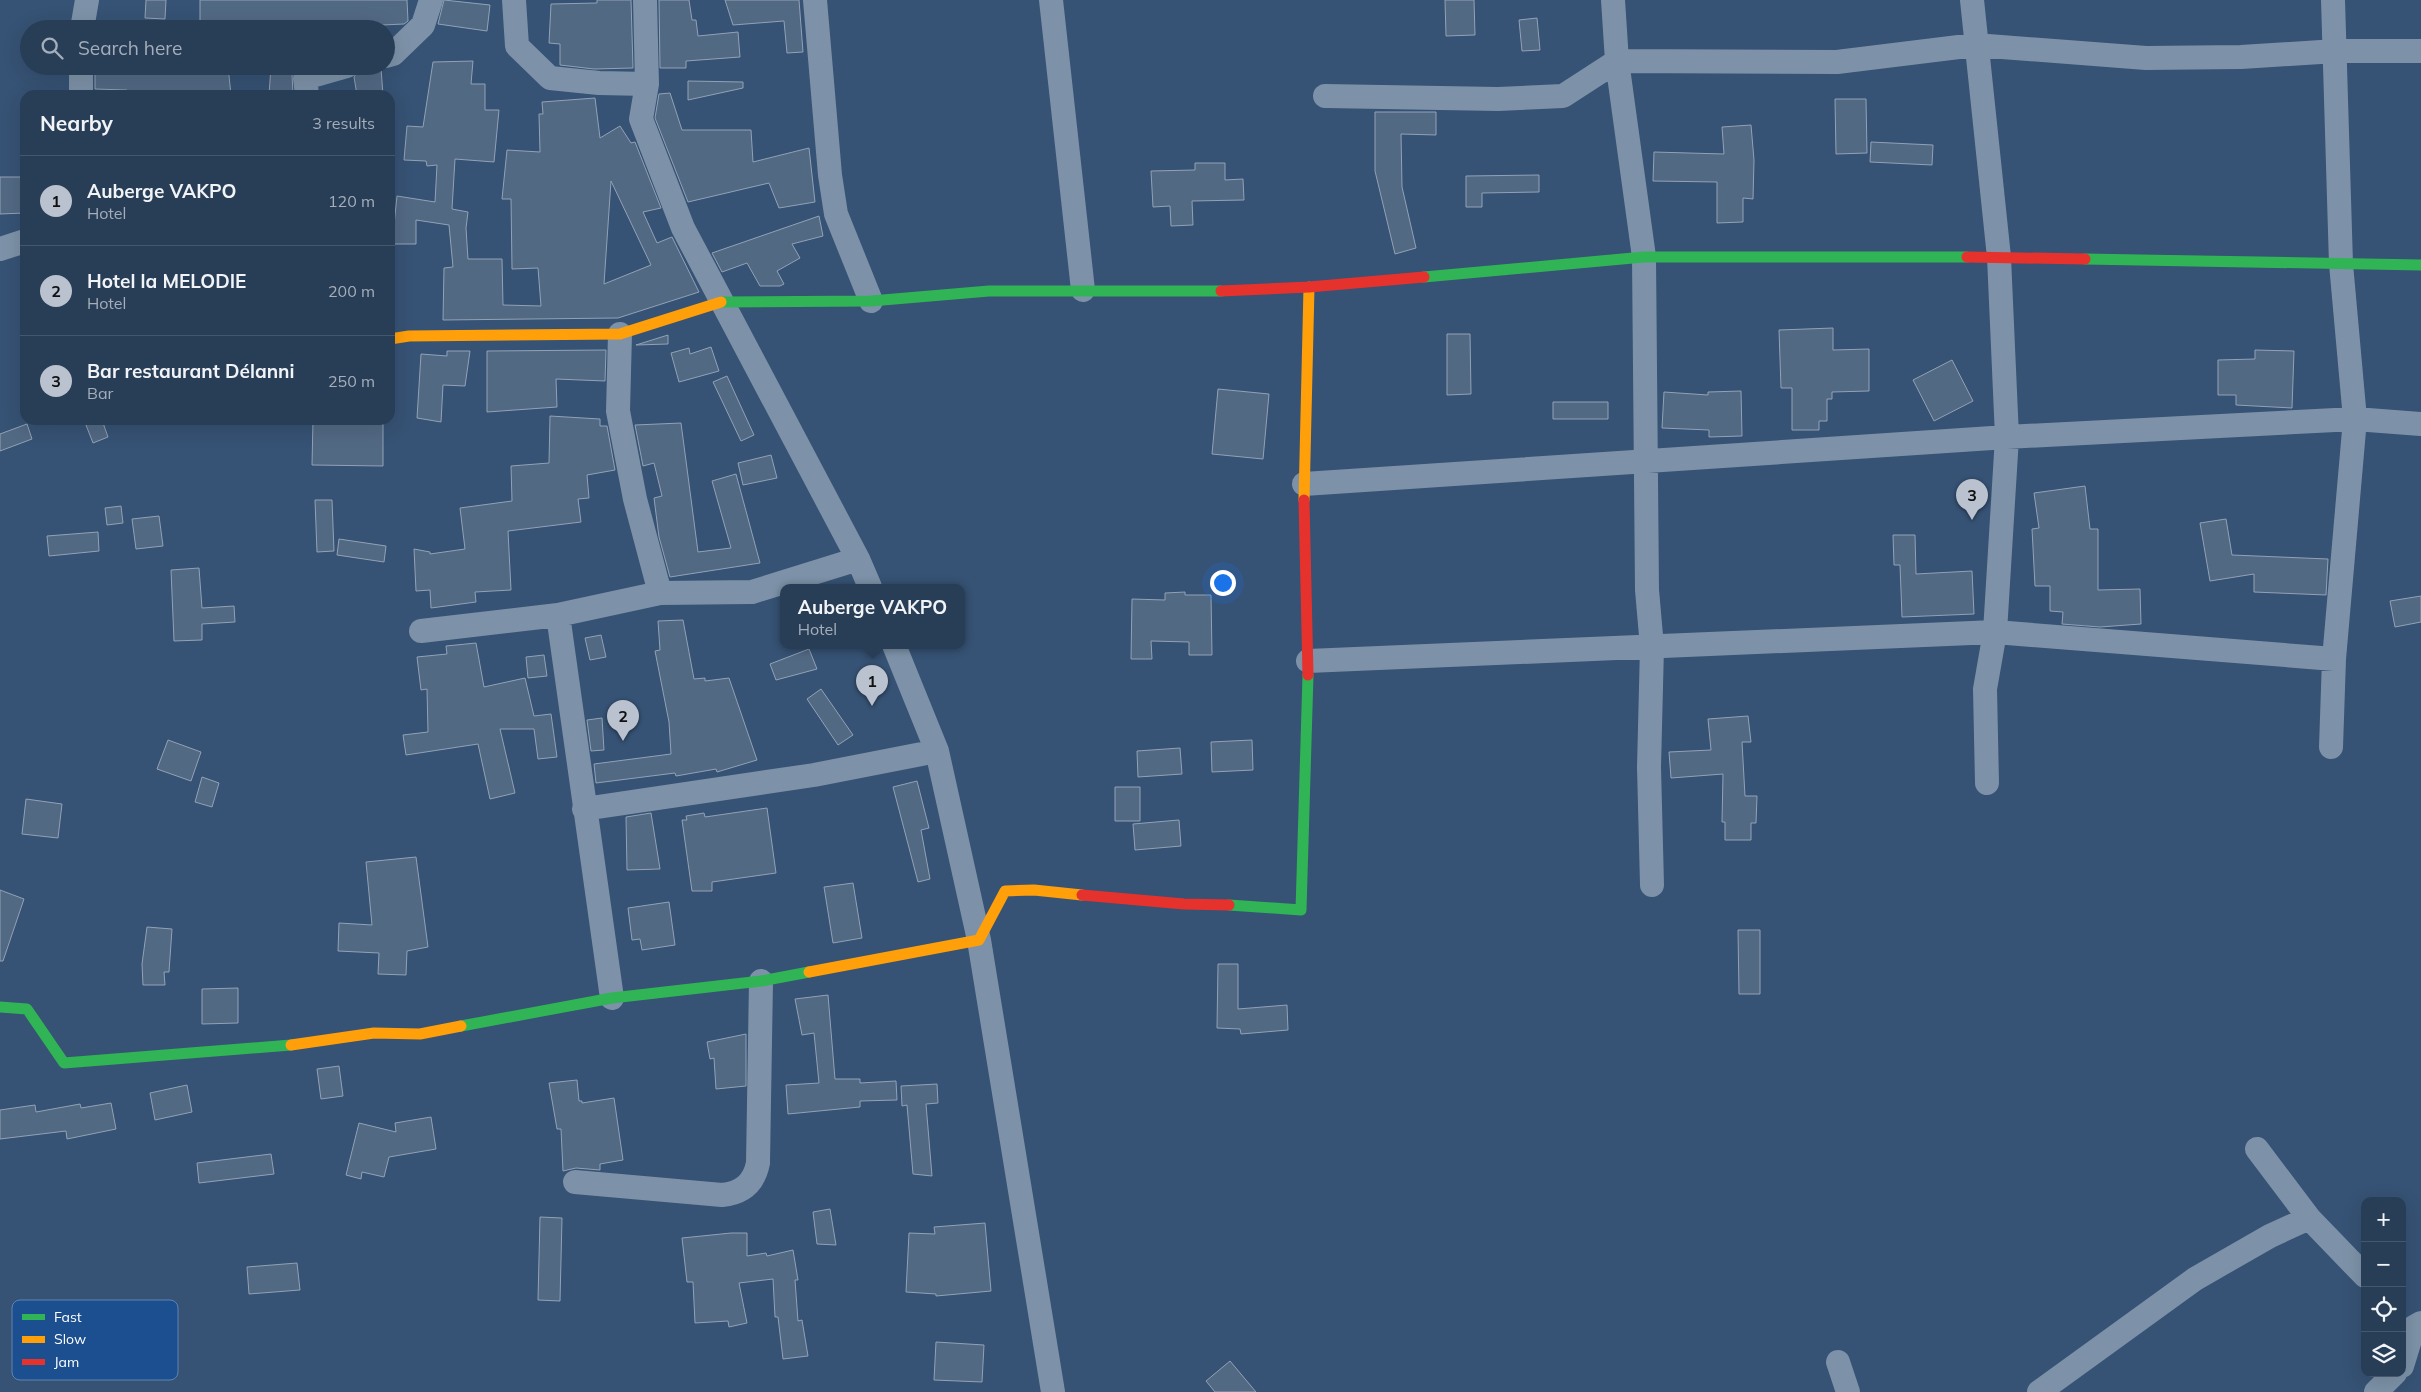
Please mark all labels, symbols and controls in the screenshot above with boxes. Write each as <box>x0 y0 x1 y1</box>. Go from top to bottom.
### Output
search box <box>20 20 395 75</box>
icon: search <box>38 34 66 62</box>
text: Search here <box>78 36 182 60</box>
text: Nearby <box>40 110 113 136</box>
text: 3 results <box>312 113 375 133</box>
text: Auberge VAKPO <box>87 179 237 203</box>
text: 1 <box>51 191 61 211</box>
text: 120 m <box>328 191 375 211</box>
text: Hotel <box>87 203 126 223</box>
text: Hotel la MELODIE <box>87 269 246 293</box>
text: 2 <box>51 281 61 301</box>
text: 200 m <box>328 281 375 301</box>
text: Hotel <box>87 293 126 313</box>
text: Bar restaurant Délanni <box>87 359 295 383</box>
text: 3 <box>51 371 61 391</box>
text: 250 m <box>328 371 375 391</box>
text: Bar <box>87 383 113 403</box>
pin: 3 <box>1956 479 1988 520</box>
your location <box>1210 570 1236 596</box>
popup <box>780 584 965 649</box>
text: Auberge VAKPO <box>798 595 947 619</box>
text: Hotel <box>798 619 837 639</box>
pin: 1 <box>856 665 888 706</box>
pin: 2 <box>607 700 639 741</box>
map controls <box>2361 1197 2406 1377</box>
button: + <box>2361 1197 2406 1242</box>
button: − <box>2361 1242 2406 1287</box>
button: locate <box>2361 1287 2406 1332</box>
legend <box>12 1300 178 1380</box>
text: Fast <box>54 1308 82 1326</box>
text: Slow <box>54 1330 86 1348</box>
button: layers <box>2361 1332 2406 1377</box>
text: Jam <box>54 1353 79 1371</box>

